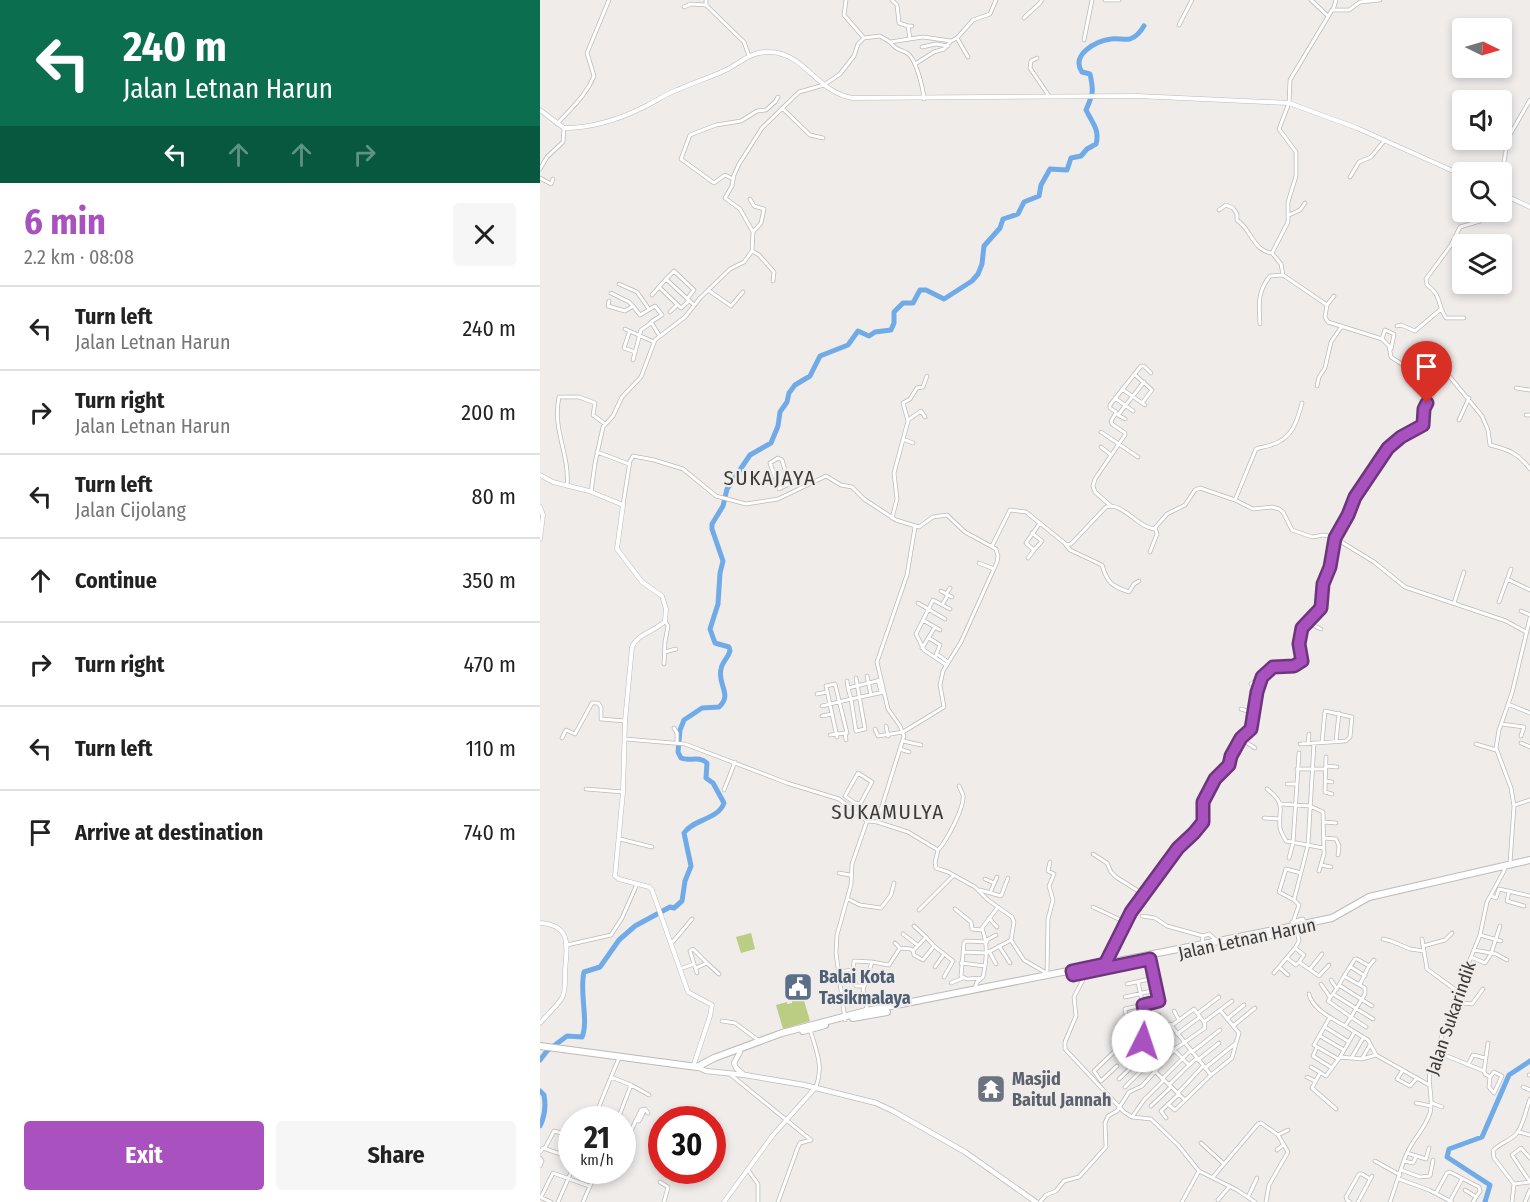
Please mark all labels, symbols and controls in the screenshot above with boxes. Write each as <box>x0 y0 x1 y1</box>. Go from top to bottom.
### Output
north arrow <box>1452 18 1512 78</box>
map controls <box>1452 18 1512 294</box>
text: 240 m <box>123 22 227 72</box>
icon: left <box>24 24 102 102</box>
text: Jalan Letnan Harun <box>123 73 333 105</box>
button: sound <box>1452 90 1512 150</box>
icon: left <box>159 138 192 171</box>
icon: ahead <box>222 138 255 171</box>
icon: ahead <box>285 138 318 171</box>
icon: right <box>348 138 381 171</box>
button: search <box>1452 162 1512 222</box>
text: 6 min <box>24 200 106 244</box>
button: close <box>453 203 516 266</box>
button: layers <box>1452 234 1512 294</box>
text: 2.2 km · 08:08 <box>24 245 134 269</box>
text: Turn left <box>75 303 153 330</box>
icon: left <box>24 312 57 345</box>
text: 240 m <box>463 315 516 342</box>
text: Jalan Letnan Harun <box>75 330 231 354</box>
pin <box>1401 341 1452 403</box>
icon: arrive <box>1410 350 1443 383</box>
text: Turn right <box>75 387 164 414</box>
icon: right <box>24 396 57 429</box>
text: 200 m <box>461 399 516 426</box>
text: Jalan Letnan Harun <box>75 414 231 438</box>
district label: SUKAJAYA <box>723 465 817 491</box>
text: Turn left <box>75 471 153 498</box>
icon: left <box>24 480 57 513</box>
text: 80 m <box>471 483 516 510</box>
text: Jalan Cijolang <box>75 498 186 522</box>
icon: ahead <box>24 564 57 597</box>
text: Continue <box>75 567 157 594</box>
text: 350 m <box>462 567 516 594</box>
icon: right <box>24 648 57 681</box>
text: Turn right <box>75 651 164 678</box>
text: 470 m <box>464 651 516 678</box>
icon: left <box>24 732 57 765</box>
text: Turn left <box>75 735 153 762</box>
text: 110 m <box>466 735 516 762</box>
district label: SUKAMULYA <box>831 799 945 825</box>
icon: arrive <box>24 816 57 849</box>
text: Arrive at destination <box>75 819 263 846</box>
text: 740 m <box>464 819 516 846</box>
street label: Jalan Letnan Harun <box>1176 914 1318 964</box>
street label: Jalan Sukarindik <box>1421 958 1481 1078</box>
place label: Balai Kota Tasikmalaya <box>819 966 911 1009</box>
public building icon: Balai Kota Tasikmalaya <box>782 971 814 1003</box>
position arrow <box>1111 1009 1175 1073</box>
place label: Masjid Baitul Jannah <box>1012 1068 1111 1111</box>
temple icon: Masjid Baitul Jannah <box>975 1073 1007 1105</box>
speed limit sign: 30 <box>648 1106 726 1184</box>
text: 21 <box>584 1120 610 1156</box>
button: Exit <box>24 1121 264 1190</box>
button: Share <box>276 1121 516 1190</box>
text: km/h <box>580 1151 614 1169</box>

